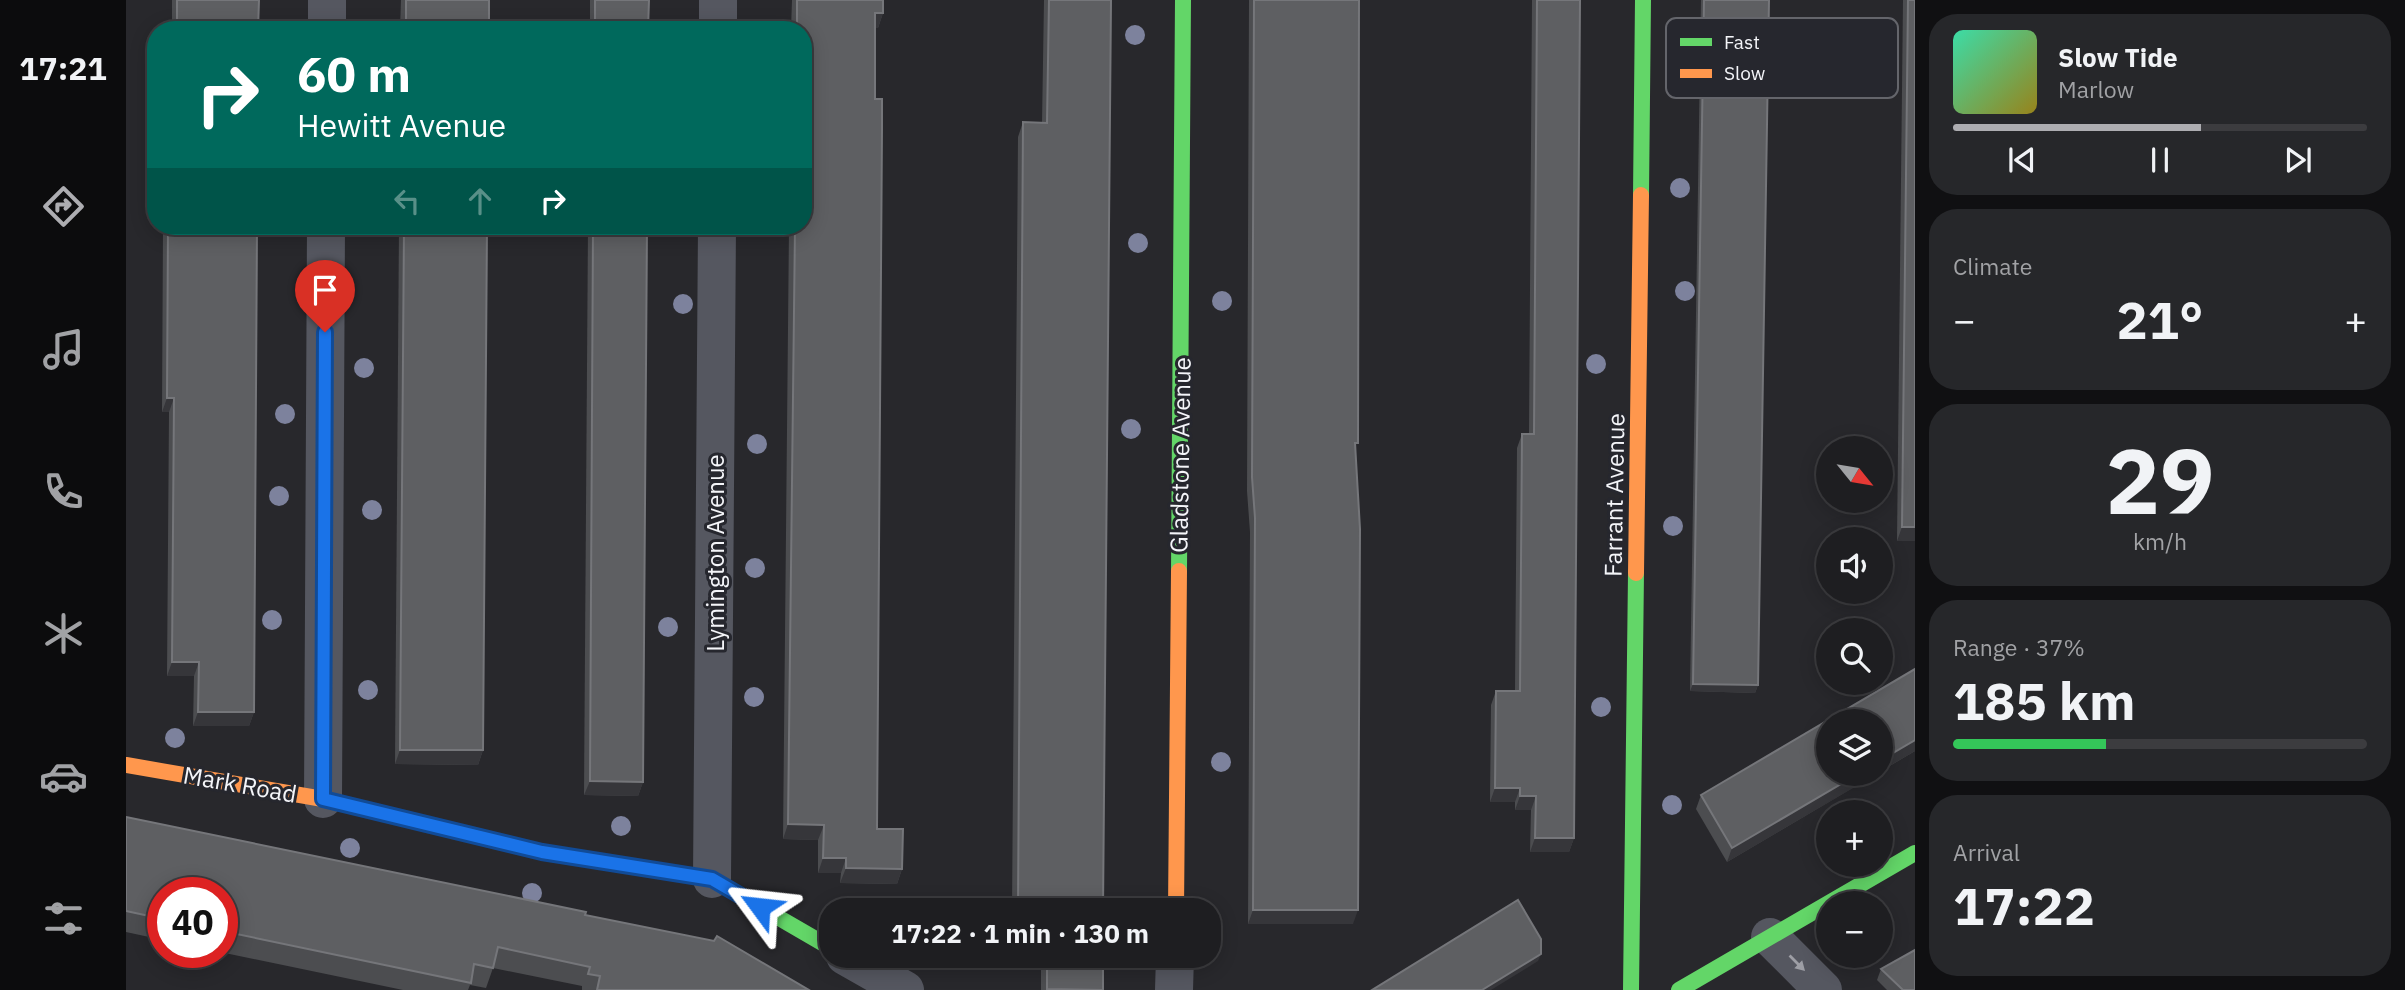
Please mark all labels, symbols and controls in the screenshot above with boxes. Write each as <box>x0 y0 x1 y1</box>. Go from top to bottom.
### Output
legend <box>1666 18 1898 98</box>
text: Fast <box>1724 30 1760 54</box>
text: Slow Tide <box>2058 40 2178 74</box>
text: 60 m <box>297 42 411 105</box>
text: 17:21 <box>19 47 107 89</box>
icon: right <box>182 49 273 140</box>
text: Slow <box>1724 61 1765 85</box>
text: Marlow <box>2058 74 2134 104</box>
text: Hewitt Avenue <box>297 104 506 146</box>
icon: previous <box>2003 141 2041 179</box>
icon: pause <box>2141 141 2179 179</box>
icon: next <box>2279 141 2317 179</box>
icon: directions <box>39 182 88 231</box>
icon: left <box>388 182 426 220</box>
icon: ahead <box>461 182 499 220</box>
icon: right <box>534 182 572 220</box>
text: Climate <box>1953 251 2032 281</box>
pin <box>295 260 355 332</box>
icon: arrive <box>306 271 344 309</box>
text: 21° <box>2117 286 2203 353</box>
text: − <box>1953 295 1976 344</box>
text: + <box>2344 295 2367 344</box>
icon: music <box>39 325 88 374</box>
street label: Gladstone Avenue <box>1162 357 1198 553</box>
street label: Farrant Avenue <box>1597 413 1631 577</box>
text: 29 <box>2105 421 2215 539</box>
north arrow <box>1816 436 1894 513</box>
map controls <box>1816 436 1893 968</box>
street label: Lymington Avenue <box>699 454 731 652</box>
icon: phone <box>39 467 88 516</box>
text: km/h <box>2133 526 2187 556</box>
button: sound <box>1816 527 1893 604</box>
icon: climate <box>39 609 88 658</box>
button: search <box>1816 618 1893 695</box>
text: Range · 37% <box>1953 632 2085 662</box>
text: 185 km <box>1953 667 2135 734</box>
button: layers <box>1816 709 1893 786</box>
icon: car <box>39 752 88 801</box>
street label: Mark Road <box>181 758 299 810</box>
button: + <box>1816 800 1893 877</box>
text: Arrival <box>1953 837 2020 867</box>
position arrow <box>723 870 797 944</box>
text: 17:22 <box>1953 872 2095 939</box>
speed limit sign: 40 <box>147 877 238 968</box>
button: − <box>1816 891 1893 968</box>
icon: filters <box>39 894 88 943</box>
text: 17:22 · 1 min · 130 m <box>891 916 1149 950</box>
one-way arrow <box>1788 955 1805 972</box>

